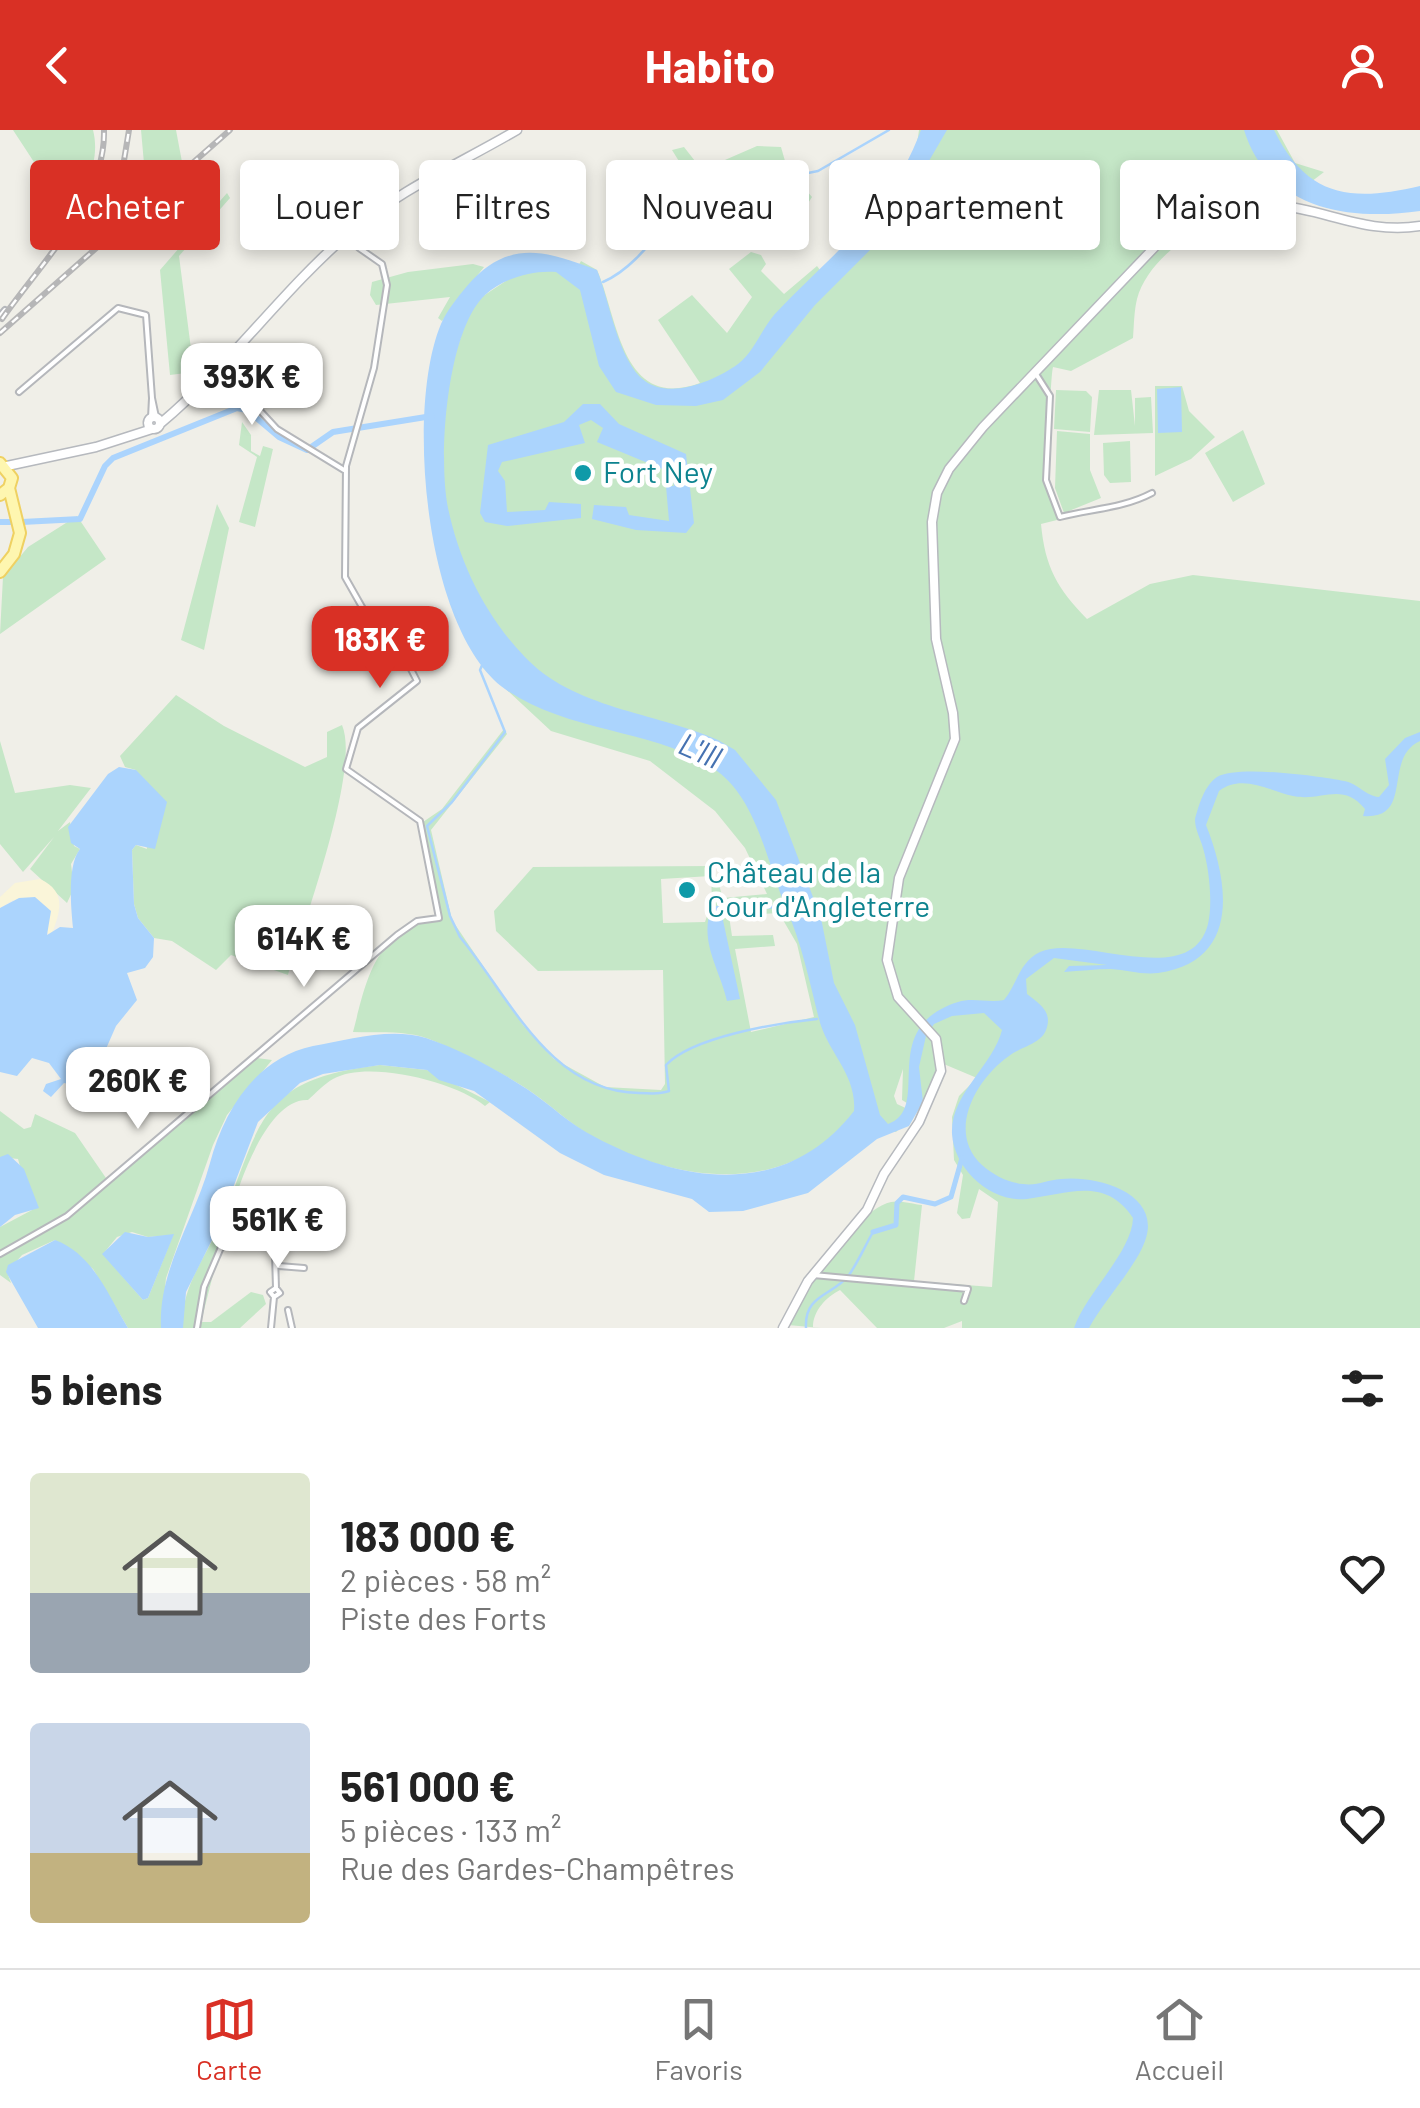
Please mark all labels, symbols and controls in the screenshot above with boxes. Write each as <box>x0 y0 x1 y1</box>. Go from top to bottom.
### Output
icon: back <box>30 38 85 93</box>
text: Habito <box>645 38 775 92</box>
icon: person <box>1335 38 1390 93</box>
chip: Acheter <box>30 160 220 250</box>
chip: Louer <box>240 160 399 250</box>
chip: Filtres <box>419 160 586 250</box>
chip: Nouveau <box>606 160 809 250</box>
chip: Appartement <box>829 160 1100 250</box>
chip: Maison <box>1120 160 1296 250</box>
pin: 393K € <box>171 343 333 428</box>
text: 393K € <box>203 356 301 394</box>
place label: Fort Ney <box>603 453 713 489</box>
marker: Fort Ney <box>572 462 594 484</box>
pin: 183K € <box>299 606 461 691</box>
text: 183K € <box>334 619 426 657</box>
water label: L'Ill <box>674 723 728 775</box>
place label: Château de la Cour d'Angleterre <box>707 853 930 923</box>
marker: Château de la Cour d'Angleterre <box>676 879 698 901</box>
pin: 614K € <box>223 905 385 990</box>
text: 614K € <box>257 918 351 956</box>
pin: 260K € <box>57 1047 219 1132</box>
text: 260K € <box>88 1060 188 1098</box>
pin: 561K € <box>197 1186 359 1271</box>
text: 561K € <box>232 1199 324 1237</box>
icon: filters <box>1335 1361 1390 1416</box>
text: 5 biens <box>30 1363 163 1413</box>
text: 183 000 € <box>340 1510 516 1560</box>
icon: home <box>110 1513 230 1633</box>
icon: heart <box>1335 1546 1390 1601</box>
text: 2 pièces · 58 m² <box>340 1560 551 1598</box>
text: Piste des Forts <box>340 1598 547 1636</box>
text: 561 000 € <box>340 1760 515 1810</box>
icon: home <box>110 1763 230 1883</box>
icon: heart <box>1335 1796 1390 1851</box>
text: 5 pièces · 133 m² <box>340 1810 561 1848</box>
text: Rue des Gardes-Champêtres <box>340 1848 735 1886</box>
tab: Carte <box>196 1992 262 2086</box>
tab: Favoris <box>655 1992 743 2086</box>
tab: Accueil <box>1135 1992 1224 2086</box>

